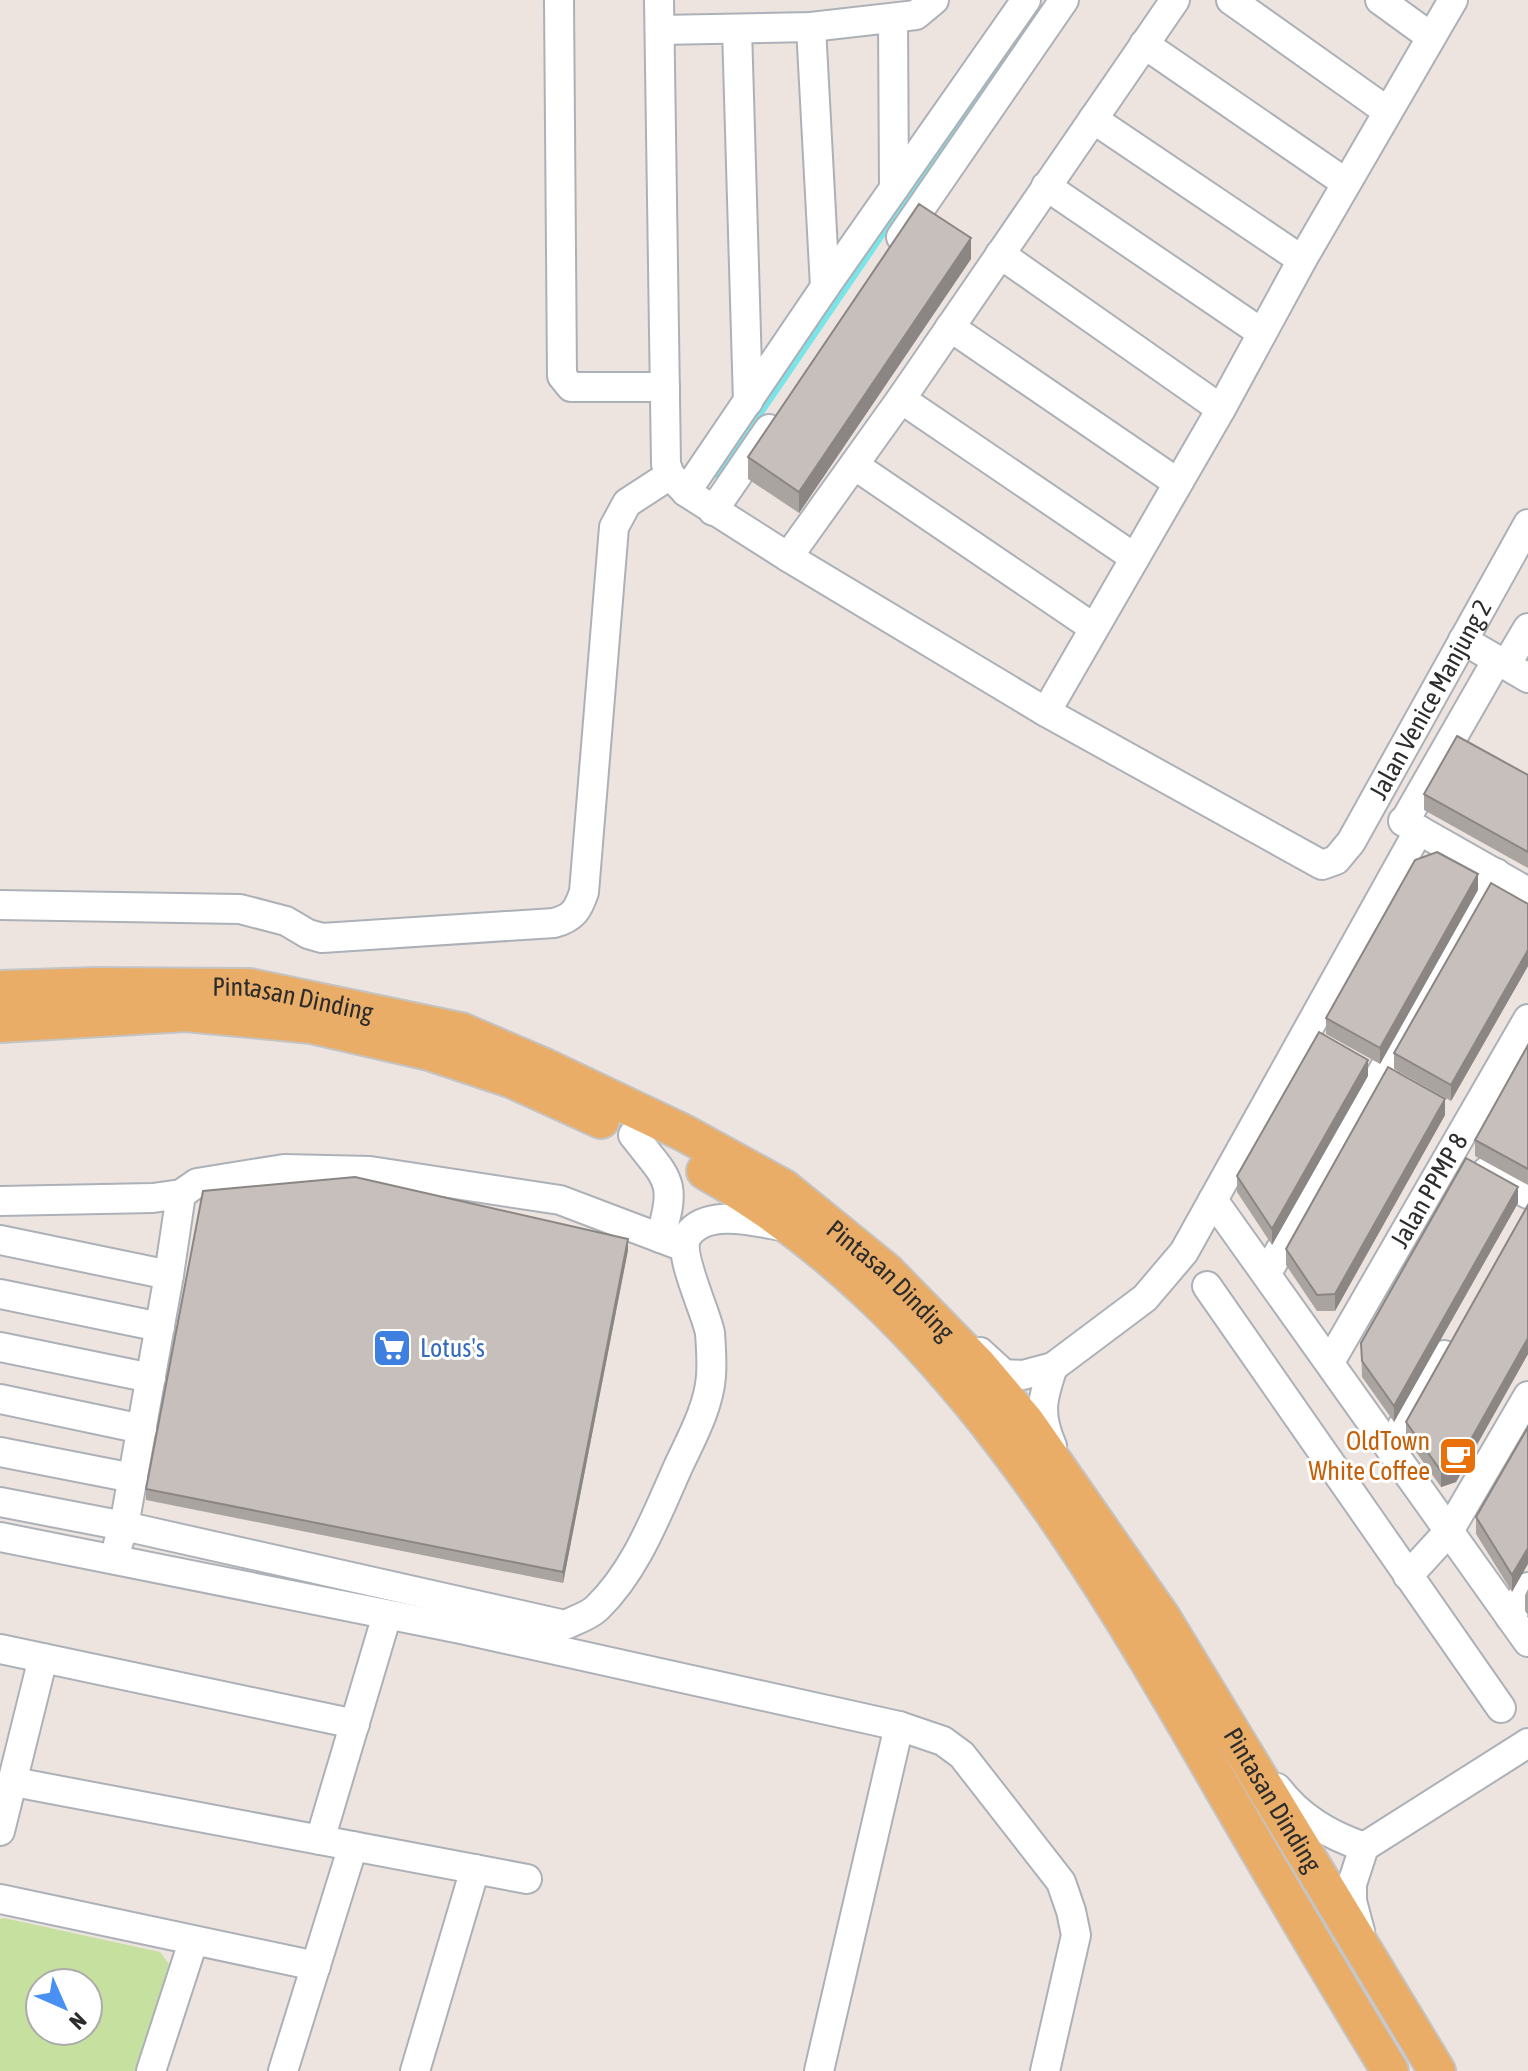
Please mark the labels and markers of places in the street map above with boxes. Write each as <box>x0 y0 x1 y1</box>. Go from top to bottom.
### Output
supermarket icon: Lotus's <box>371 1327 413 1369</box>
place label: Lotus's <box>420 1333 485 1363</box>
place label: OldTown White Coffee <box>1308 1426 1430 1486</box>
cafe icon: OldTown White Coffee <box>1437 1435 1479 1477</box>

